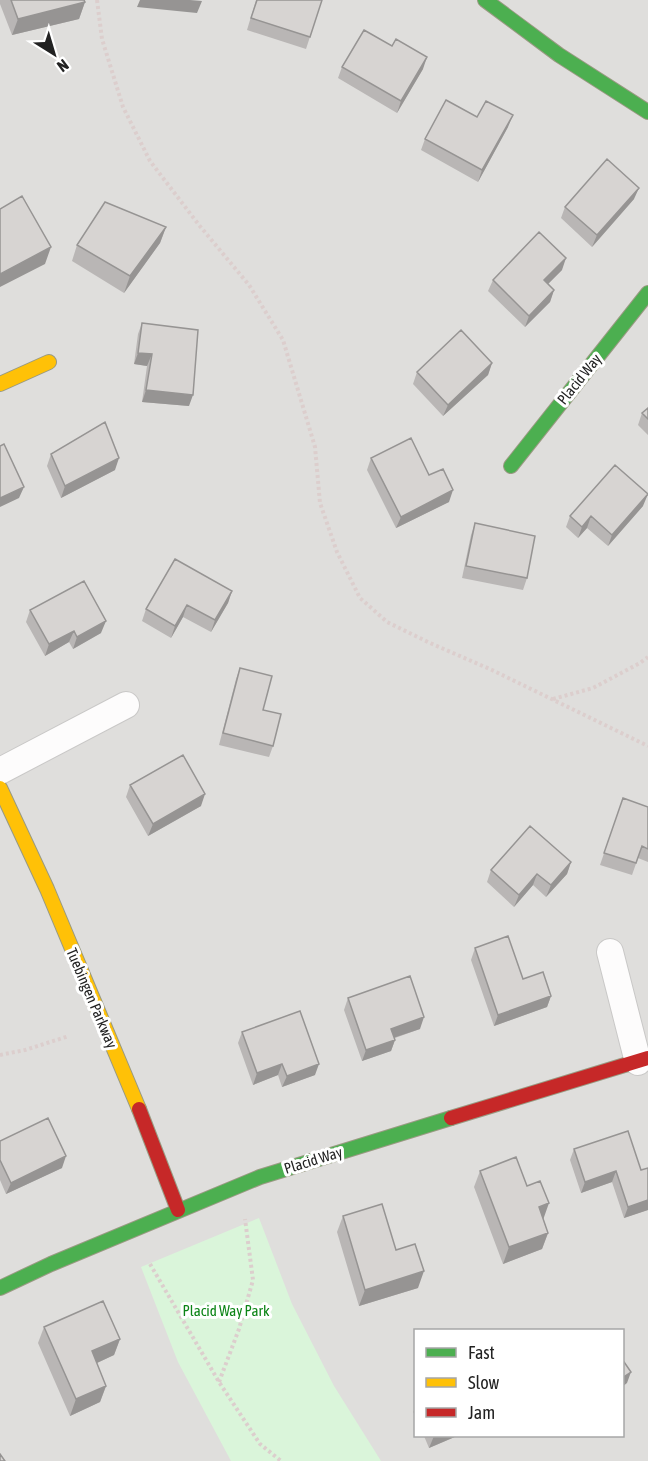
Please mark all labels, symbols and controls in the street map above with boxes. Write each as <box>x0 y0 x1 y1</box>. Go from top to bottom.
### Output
north arrow <box>24 24 84 84</box>
text: N <box>54 56 72 76</box>
street label: Placid Way <box>553 350 605 408</box>
street label: Tuebingen Parkway <box>63 945 121 1051</box>
street label: Placid Way <box>282 1143 344 1177</box>
park label: Placid Way Park <box>182 1302 270 1319</box>
legend <box>414 1329 624 1437</box>
text: Fast <box>468 1342 495 1363</box>
text: Slow <box>468 1372 499 1393</box>
text: Jam <box>468 1402 495 1423</box>

